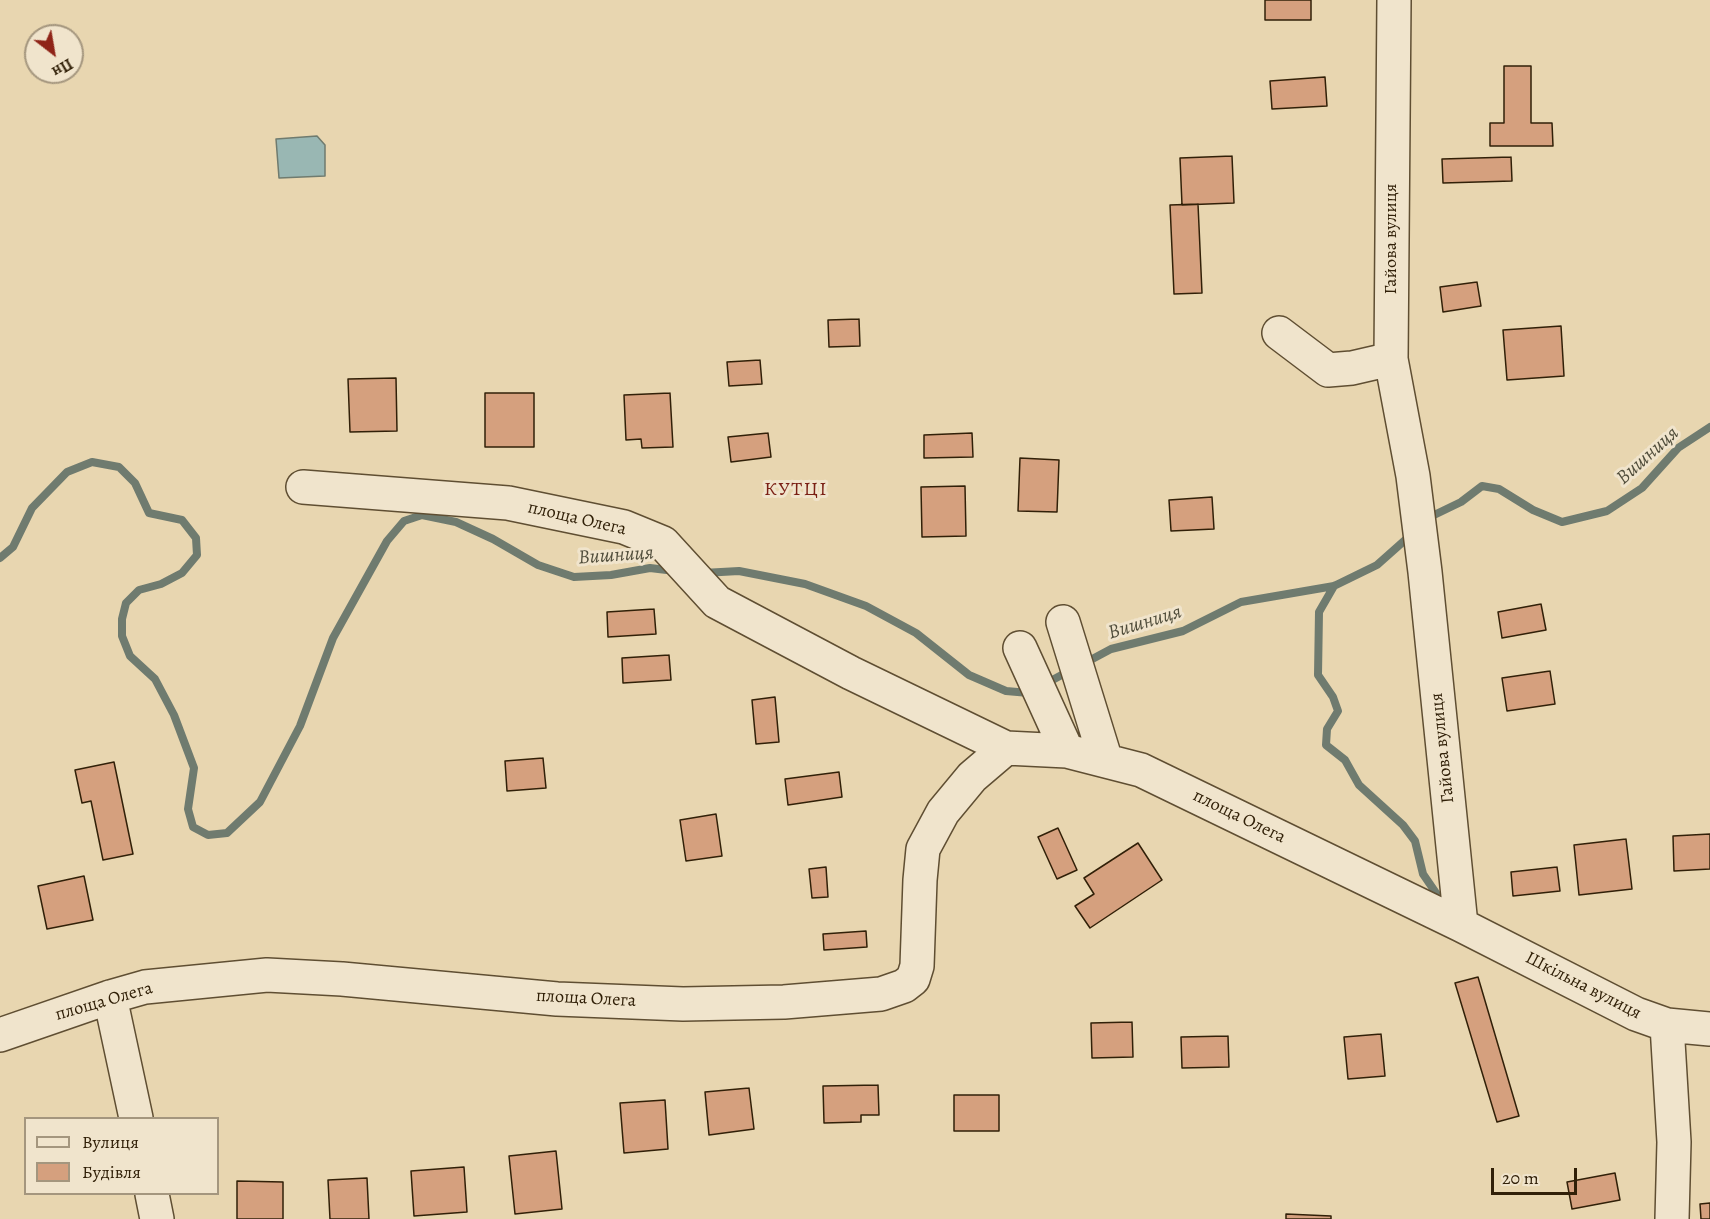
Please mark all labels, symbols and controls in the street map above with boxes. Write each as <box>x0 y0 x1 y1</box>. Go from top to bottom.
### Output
north arrow <box>24 24 84 84</box>
text: Пн <box>48 53 77 83</box>
street label: Гайова вулиця <box>1381 183 1403 295</box>
water label: Вишниця <box>1612 422 1684 490</box>
district label: КУТЦІ <box>764 478 828 502</box>
street label: площа Олега <box>526 497 628 541</box>
water label: Вишниця <box>577 541 655 571</box>
water label: Вишниця <box>1105 600 1185 646</box>
street label: Гайова вулиця <box>1426 692 1460 804</box>
street label: площа Олега <box>1189 785 1289 849</box>
street label: Шкільна вулиця <box>1521 947 1645 1025</box>
street label: площа Олега <box>53 978 155 1026</box>
street label: площа Олега <box>535 986 637 1012</box>
legend <box>24 1117 219 1195</box>
text: Вулиця <box>82 1130 139 1154</box>
scale bar <box>1494 1156 1580 1194</box>
text: Будівля <box>82 1160 141 1184</box>
text: 20 m <box>1502 1166 1539 1190</box>

